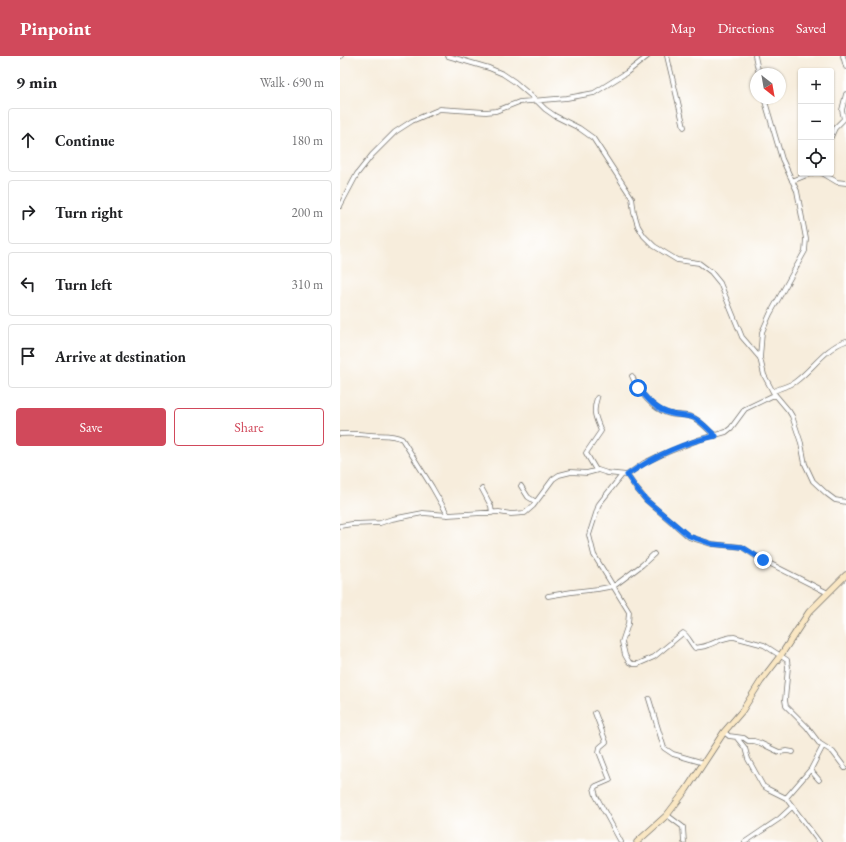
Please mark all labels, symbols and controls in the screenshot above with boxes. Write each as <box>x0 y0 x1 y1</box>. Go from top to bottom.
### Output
text: Pinpoint <box>20 16 91 41</box>
text: Map <box>670 19 696 37</box>
text: Directions <box>718 19 774 37</box>
text: Saved <box>796 19 826 37</box>
north arrow <box>750 68 786 104</box>
map controls <box>798 68 834 176</box>
button: + <box>798 68 834 104</box>
text: 9 min <box>16 71 57 93</box>
text: Walk · 690 m <box>260 74 324 91</box>
button: − <box>798 104 834 140</box>
icon: ahead <box>17 129 39 151</box>
text: Continue <box>55 131 115 150</box>
text: 180 m <box>292 132 323 149</box>
button: locate <box>798 140 834 176</box>
icon: right <box>17 201 39 223</box>
text: Turn right <box>55 203 123 222</box>
text: 200 m <box>292 204 323 221</box>
icon: left <box>17 273 39 295</box>
text: Turn left <box>55 275 112 294</box>
text: 310 m <box>292 276 323 293</box>
icon: arrive <box>17 345 39 367</box>
text: Arrive at destination <box>55 347 186 366</box>
route start <box>629 379 647 397</box>
button: Save <box>16 408 166 446</box>
button: Share <box>174 408 324 446</box>
route end <box>754 551 772 569</box>

